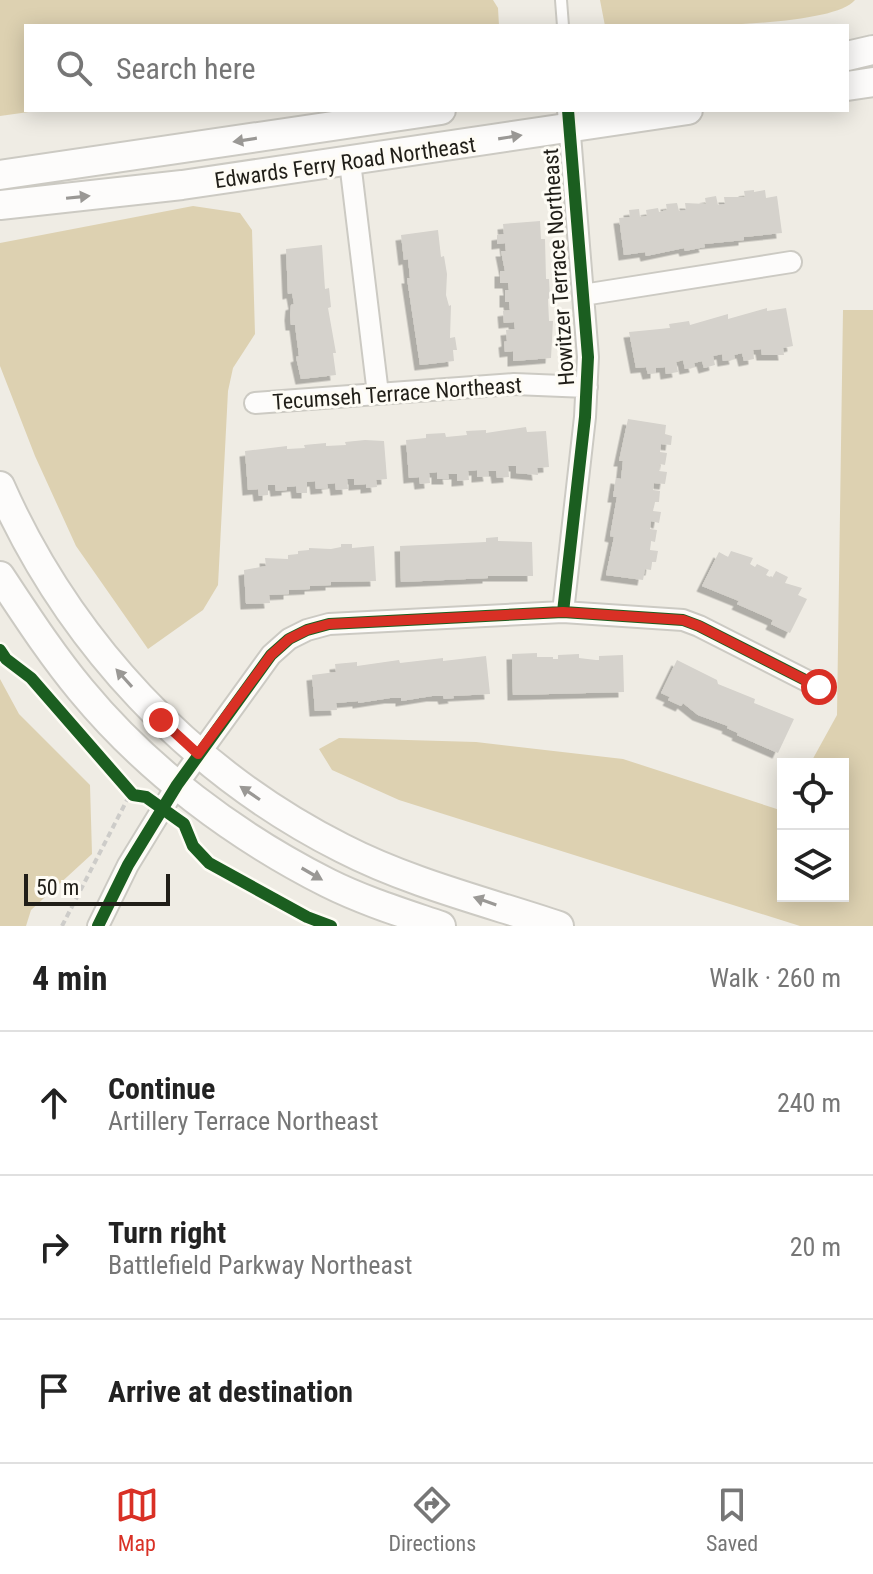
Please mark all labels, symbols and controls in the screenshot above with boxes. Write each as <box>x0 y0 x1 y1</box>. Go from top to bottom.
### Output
search box <box>24 24 849 112</box>
icon: search <box>52 46 96 90</box>
text: Search here <box>116 51 256 86</box>
one-way arrow <box>498 130 523 143</box>
street label: Edwards Ferry Road Northeast <box>213 132 477 193</box>
one-way arrow <box>232 134 257 147</box>
street label: Howitzer Terrace Northeast <box>538 147 579 386</box>
one-way arrow <box>65 190 90 203</box>
street label: Tecumseh Terrace Northeast <box>272 372 523 415</box>
one-way arrow <box>116 669 133 689</box>
route start <box>801 669 837 705</box>
route end <box>143 702 179 738</box>
map controls <box>777 758 849 902</box>
button: locate <box>777 758 849 830</box>
one-way arrow <box>239 786 260 801</box>
button: layers <box>777 830 849 902</box>
one-way arrow <box>301 867 323 881</box>
scale bar <box>24 870 170 906</box>
text: 50 m <box>36 875 79 900</box>
one-way arrow <box>473 895 497 907</box>
text: 4 min <box>32 958 108 998</box>
text: Walk · 260 m <box>709 963 841 993</box>
text: Continue <box>108 1071 215 1106</box>
icon: ahead <box>32 1081 76 1125</box>
text: 240 m <box>777 1088 841 1118</box>
text: Artillery Terrace Northeast <box>108 1106 378 1136</box>
text: Turn right <box>108 1215 226 1250</box>
icon: right <box>32 1225 76 1269</box>
text: 20 m <box>790 1232 841 1262</box>
text: Battlefield Parkway Northeast <box>108 1250 412 1280</box>
icon: arrive <box>32 1369 76 1413</box>
text: Arrive at destination <box>108 1374 353 1409</box>
tab: Map <box>115 1483 159 1556</box>
tab: Directions <box>388 1483 476 1556</box>
tab: Saved <box>706 1483 758 1556</box>

